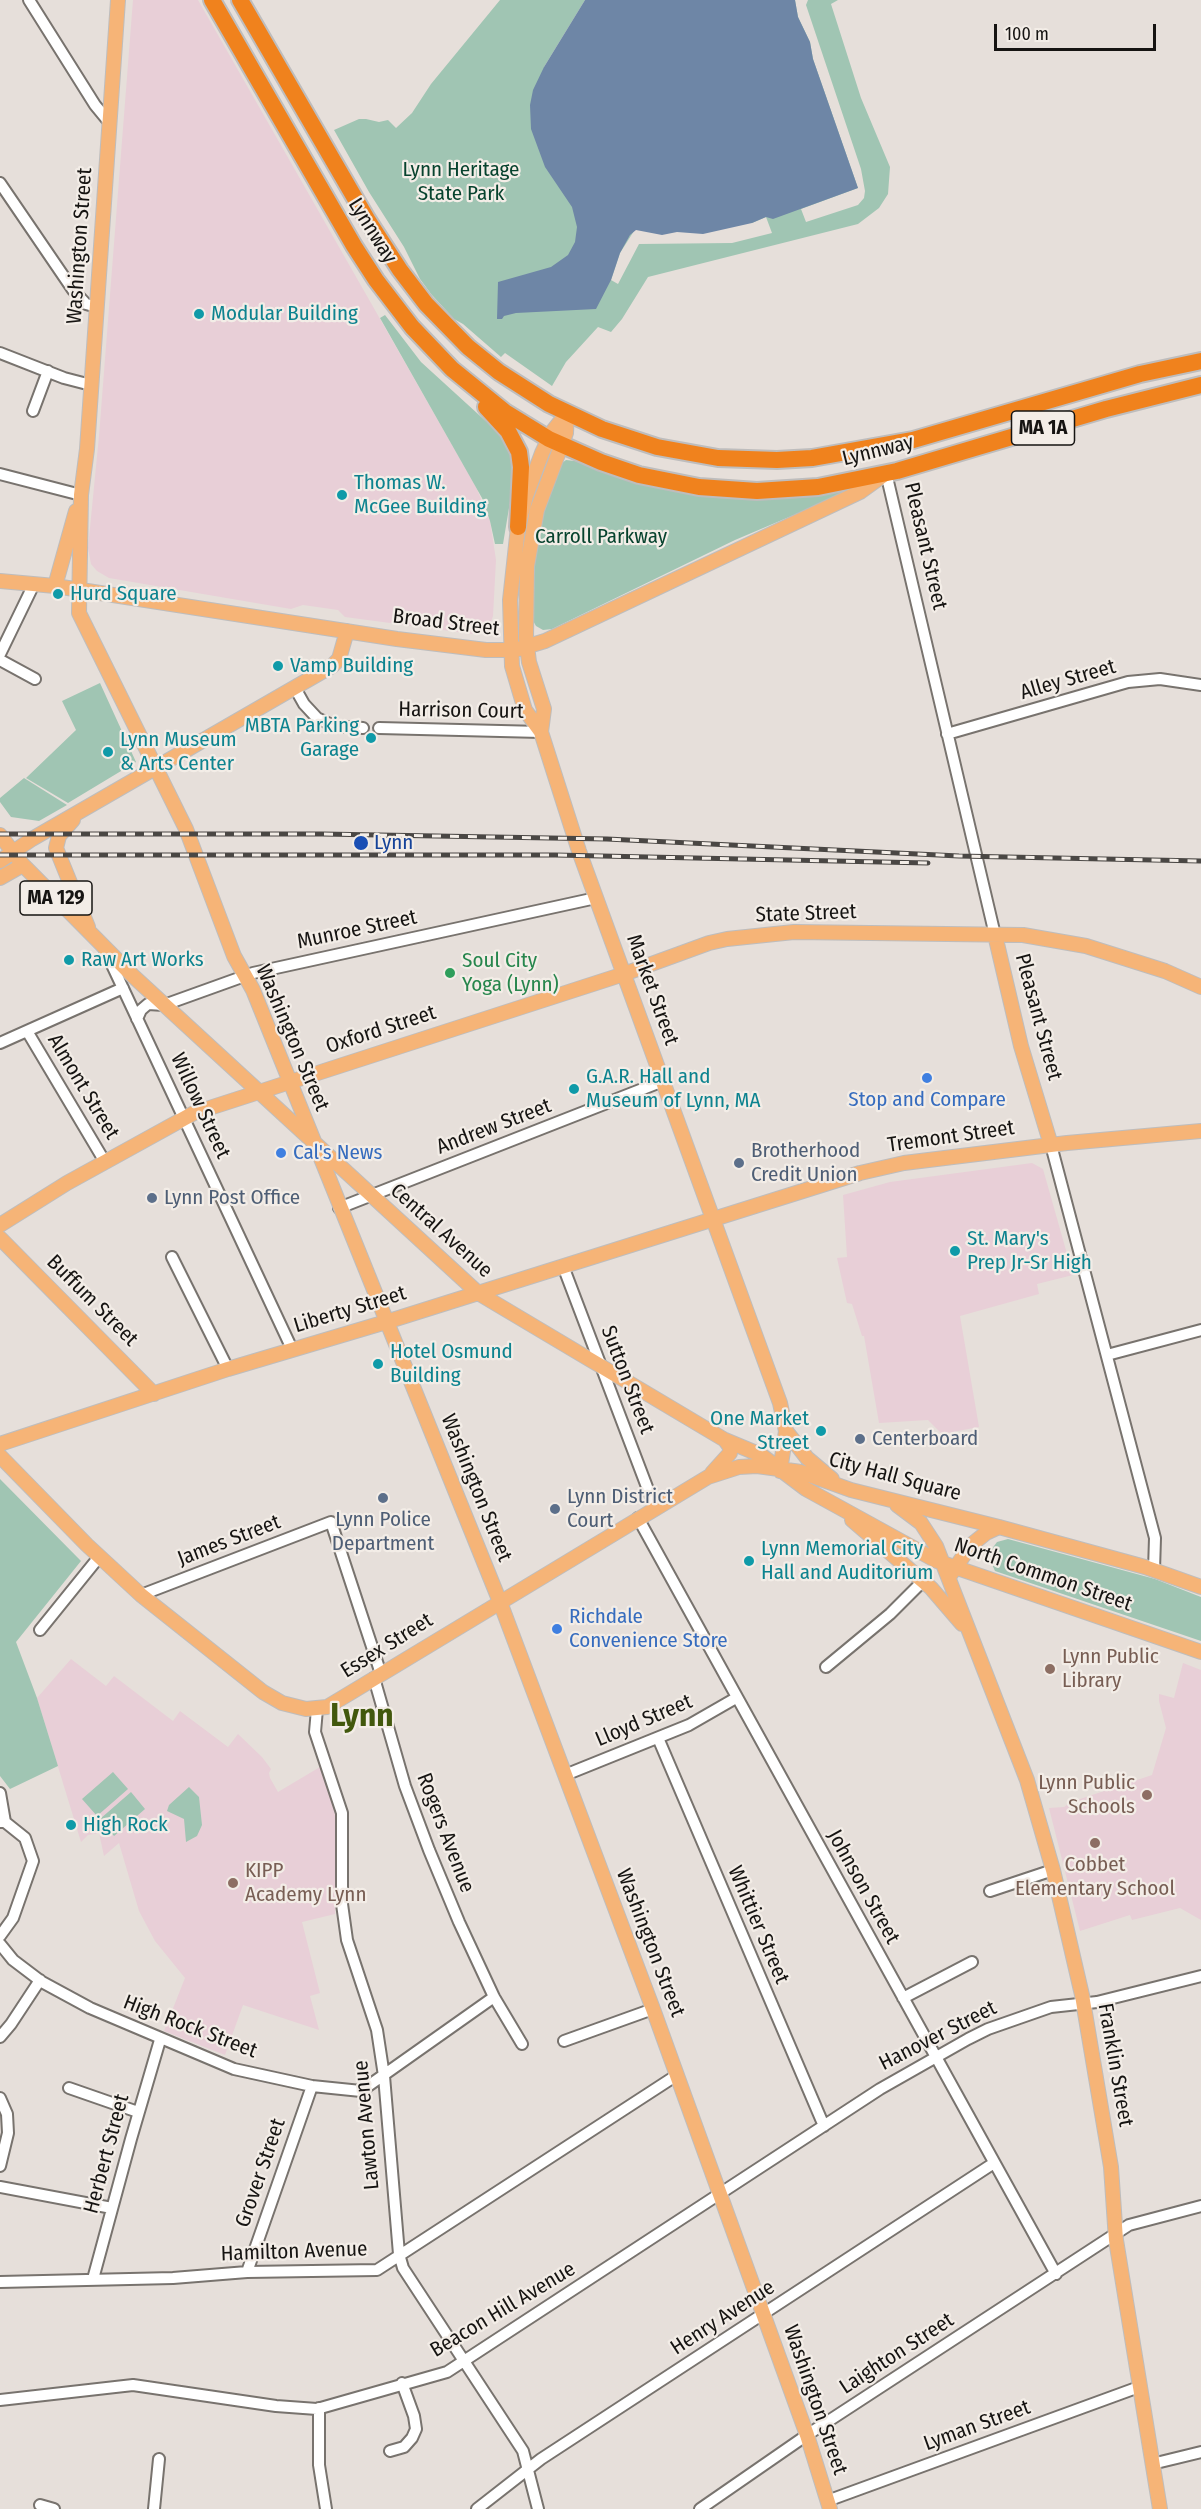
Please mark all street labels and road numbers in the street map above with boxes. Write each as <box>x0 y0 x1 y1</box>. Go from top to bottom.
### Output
street label: Washington Street <box>62 167 98 325</box>
street label: Lynnway <box>342 194 402 268</box>
road number: MA 1A <box>1012 411 1074 445</box>
street label: Lynnway <box>840 430 916 472</box>
street label: Pleasant Street <box>898 480 952 612</box>
street label: Broad Street <box>391 604 501 642</box>
street label: Alley Street <box>1017 654 1119 706</box>
street label: Harrison Court <box>398 697 524 725</box>
road number: MA 129 <box>20 881 92 915</box>
street label: State Street <box>755 900 857 928</box>
street label: Munroe Street <box>295 905 419 955</box>
street label: Market Street <box>620 931 684 1049</box>
street label: Pleasant Street <box>1009 951 1067 1083</box>
street label: Washington Street <box>250 961 334 1115</box>
street label: Oxford Street <box>323 1000 439 1060</box>
street label: Almont Street <box>42 1030 124 1144</box>
street label: Willow Street <box>165 1049 235 1163</box>
street label: Andrew Street <box>433 1094 555 1160</box>
street label: Tremont Street <box>886 1116 1016 1158</box>
street label: Central Avenue <box>385 1179 497 1283</box>
street label: Buffum Street <box>41 1250 143 1352</box>
street label: Liberty Street <box>291 1281 409 1339</box>
street label: Sutton Street <box>595 1323 659 1437</box>
street label: Washington Street <box>435 1411 517 1565</box>
street label: City Hall Square <box>826 1447 964 1507</box>
street label: James Street <box>174 1510 284 1572</box>
street label: North Common Street <box>951 1533 1135 1617</box>
street label: Essex Street <box>336 1608 438 1684</box>
street label: Lloyd Street <box>592 1689 696 1753</box>
street label: Rogers Avenue <box>411 1770 479 1896</box>
street label: Johnson Street <box>821 1826 905 1948</box>
street label: Whittier Street <box>722 1862 794 1988</box>
street label: Washington Street <box>610 1865 690 2021</box>
street label: High Rock Street <box>119 1990 261 2064</box>
street label: Hanover Street <box>875 1996 1001 2076</box>
street label: Franklin Street <box>1092 2001 1138 2129</box>
street label: Lawton Avenue <box>349 2059 385 2191</box>
street label: Herbert Street <box>79 2091 135 2217</box>
street label: Grover Street <box>231 2115 291 2231</box>
street label: Hamilton Avenue <box>220 2237 368 2267</box>
street label: Beacon Hill Avenue <box>426 2257 580 2363</box>
street label: Henry Avenue <box>666 2275 780 2361</box>
street label: Laighton Street <box>835 2308 959 2400</box>
street label: Washington Street <box>778 2322 852 2478</box>
street label: Lyman Street <box>920 2395 1034 2457</box>

